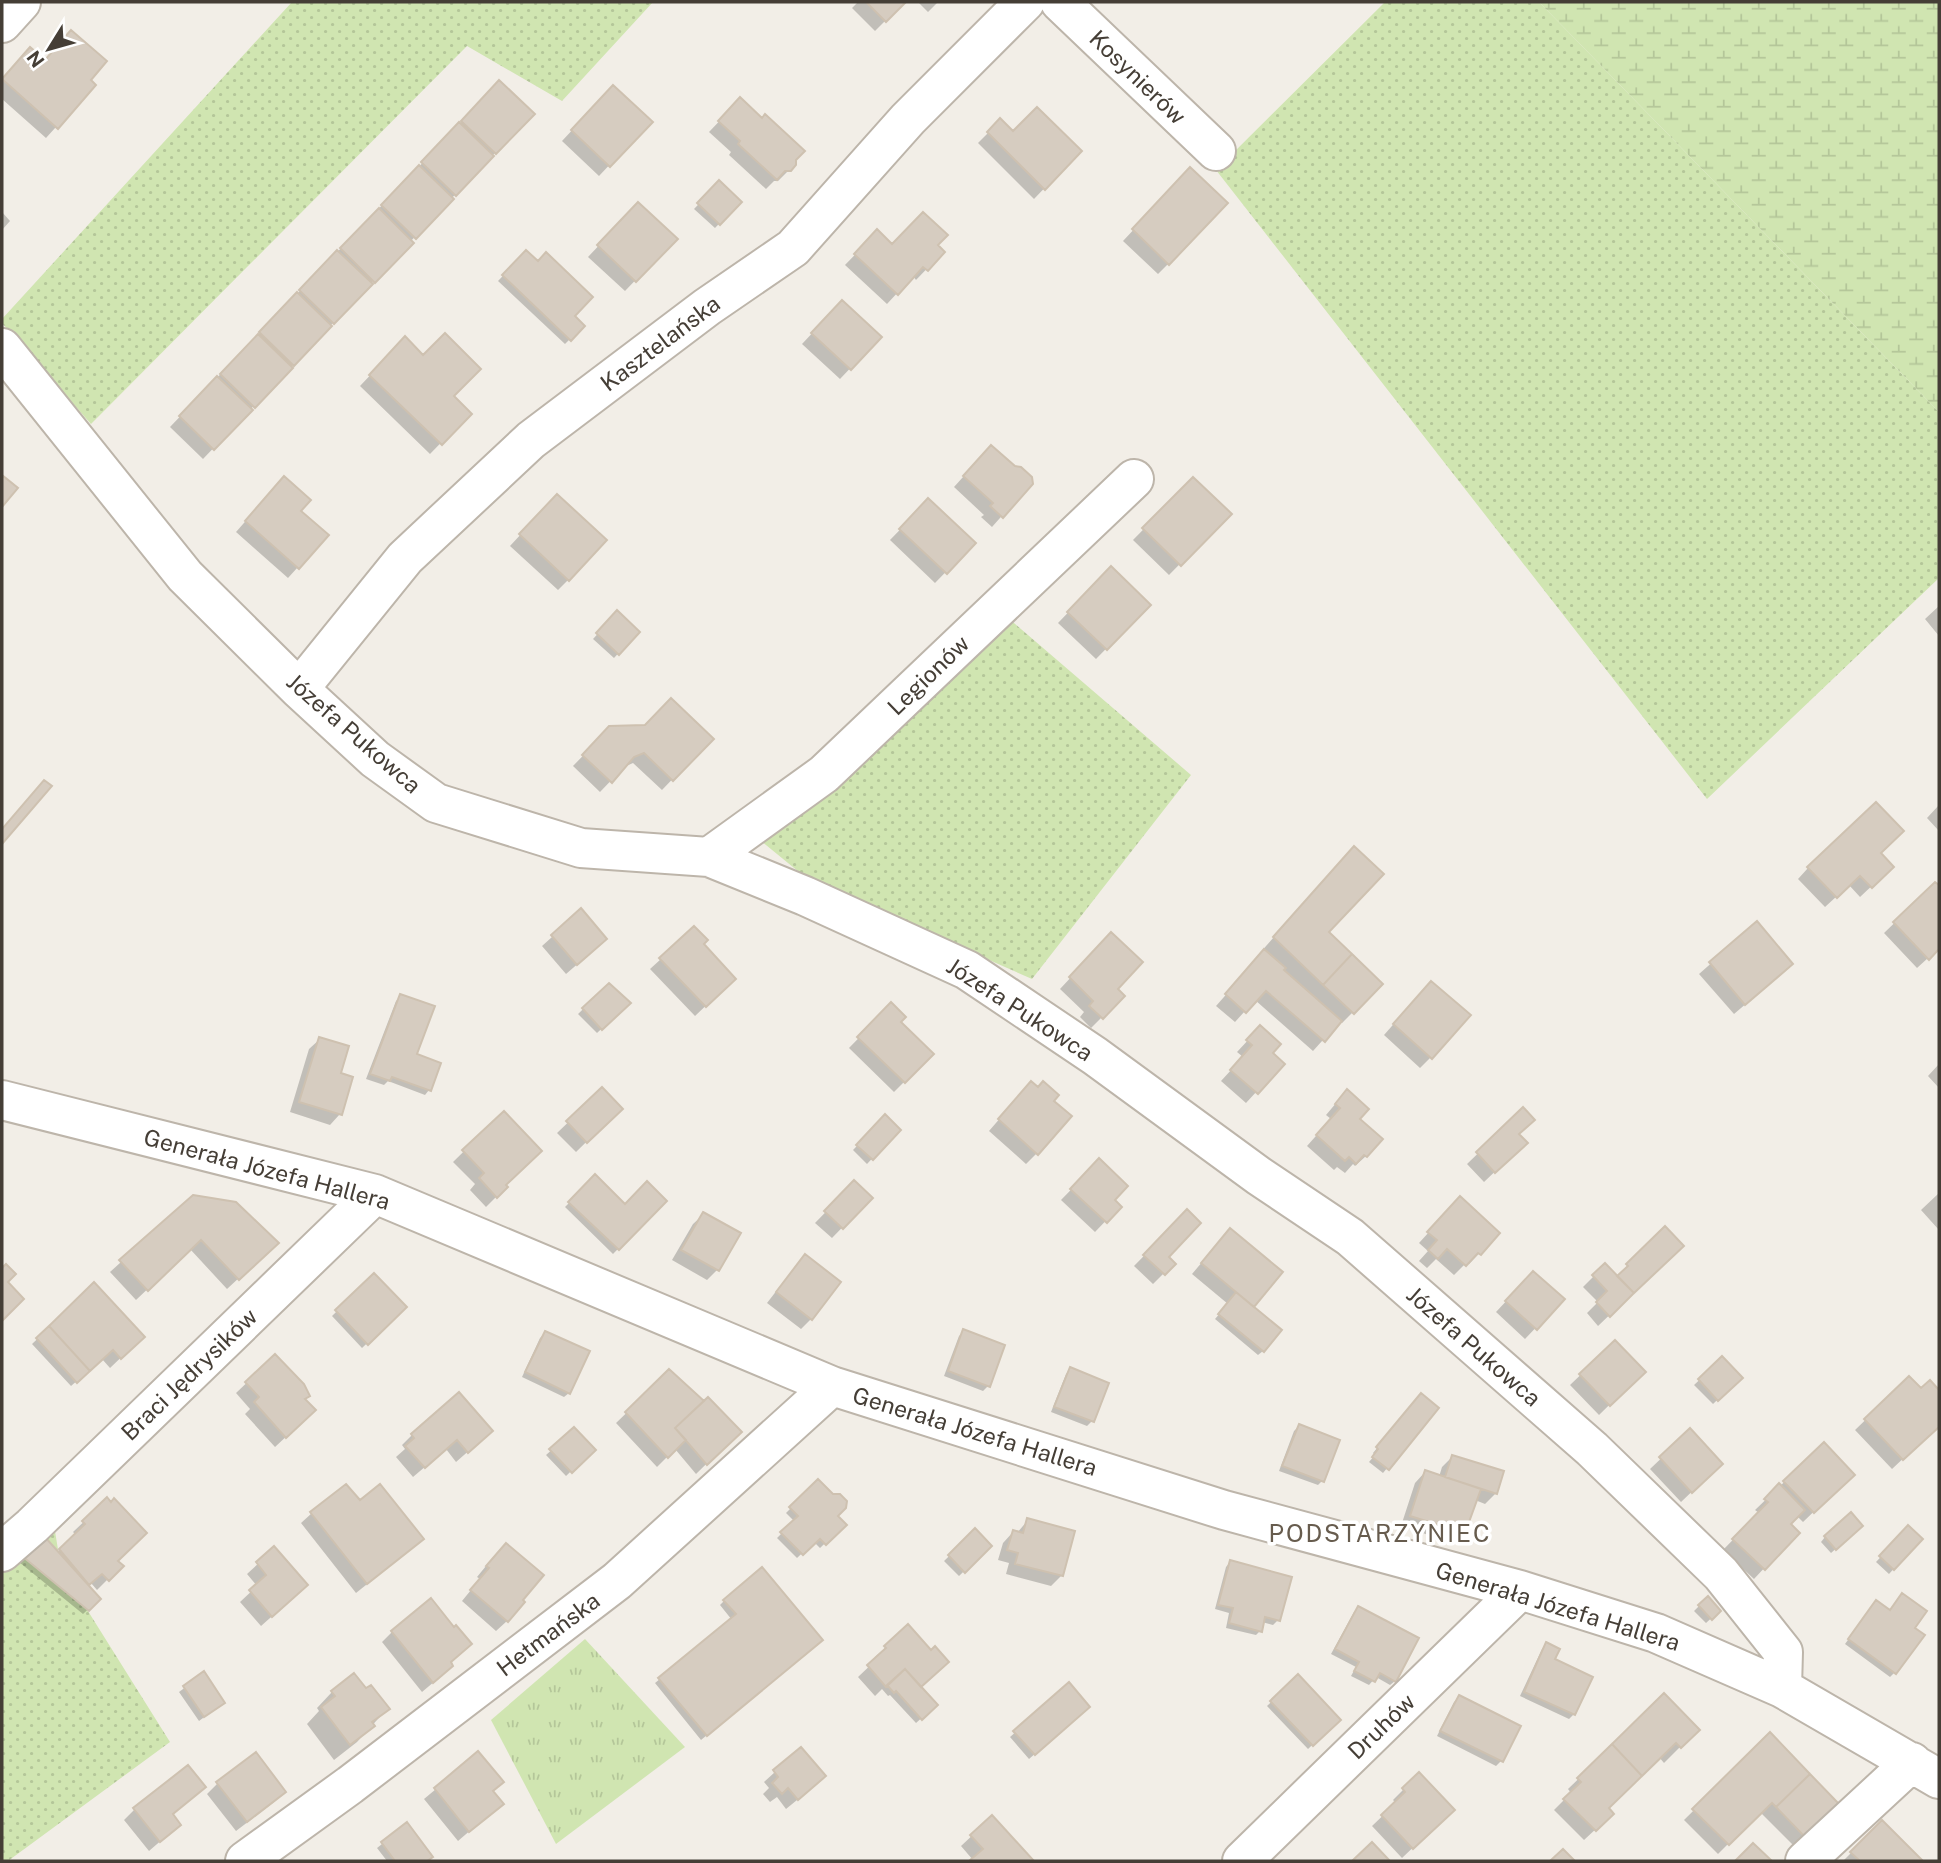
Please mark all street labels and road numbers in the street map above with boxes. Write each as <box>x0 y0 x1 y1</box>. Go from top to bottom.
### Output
street label: Kosynierów <box>1084 24 1192 130</box>
street label: Kasztelańska <box>595 289 725 397</box>
street label: Legionów <box>882 630 974 720</box>
street label: Józefa Pukowca <box>281 667 427 799</box>
street label: Józefa Pukowca <box>942 952 1098 1066</box>
street label: Generała Józefa Hallera <box>141 1123 393 1215</box>
street label: Józefa Pukowca <box>1401 1280 1547 1412</box>
street label: Braci Jędrysików <box>116 1302 263 1446</box>
street label: Generała Józefa Hallera <box>850 1381 1100 1481</box>
street label: Generała Józefa Hallera <box>1433 1556 1683 1656</box>
street label: Hetmańska <box>491 1587 605 1681</box>
street label: Druhów <box>1342 1688 1420 1764</box>

